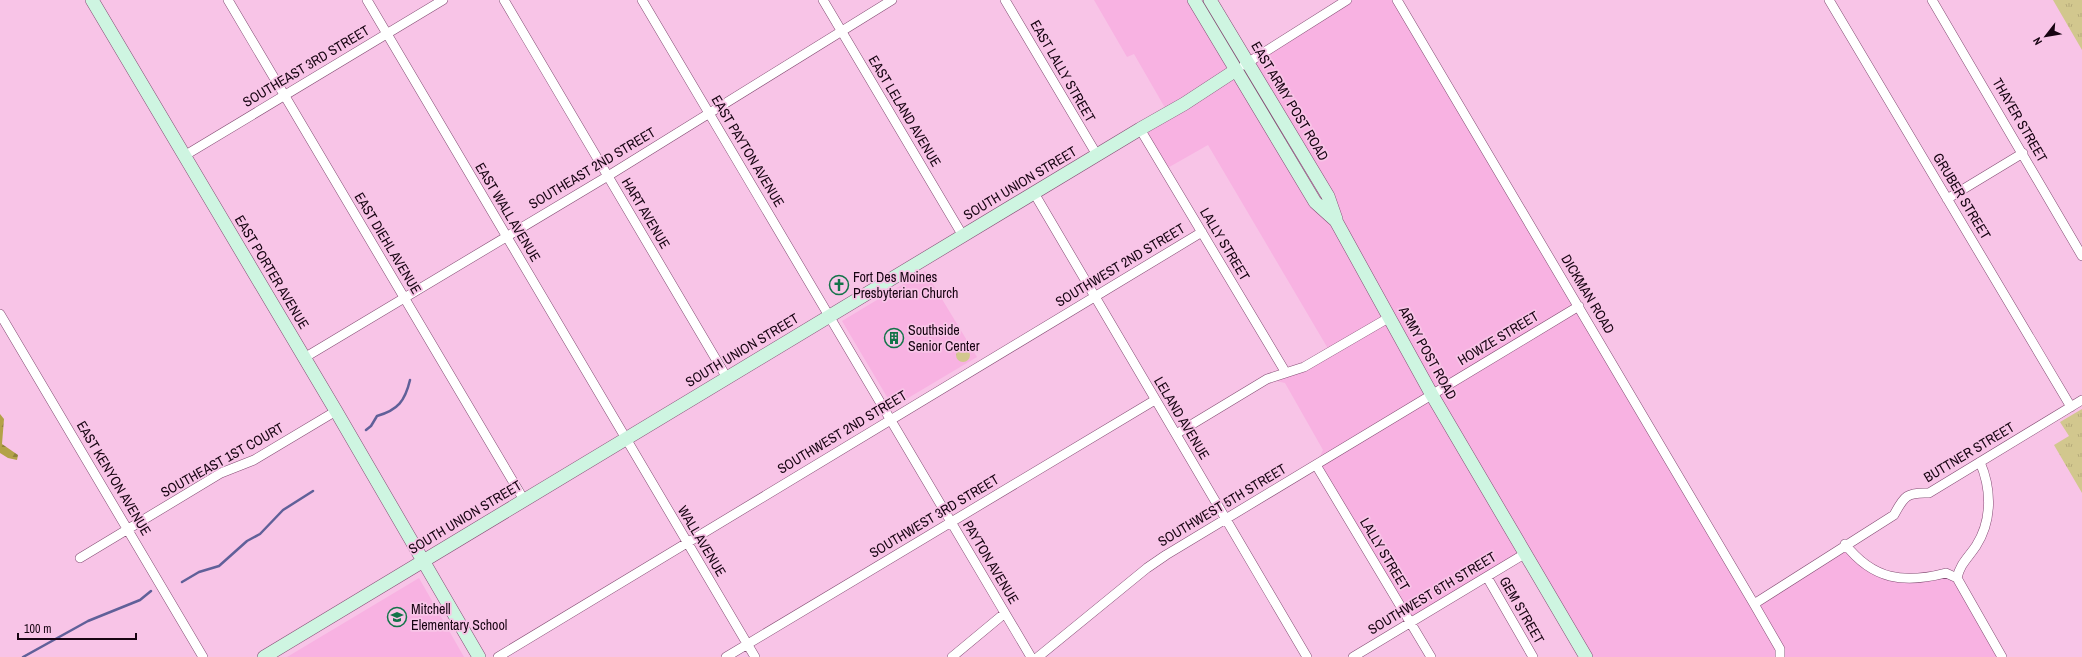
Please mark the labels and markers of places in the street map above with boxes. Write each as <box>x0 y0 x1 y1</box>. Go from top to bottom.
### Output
place label: Fort Des Moines Presbyterian Church <box>853 268 958 302</box>
church icon: Fort Des Moines Presbyterian Church <box>828 274 850 296</box>
place label: Southside Senior Center <box>908 321 980 355</box>
building icon: Southside Senior Center <box>883 327 905 349</box>
place label: Mitchell Elementary School <box>411 600 507 634</box>
school or university icon: Mitchell Elementary School <box>386 606 408 628</box>

